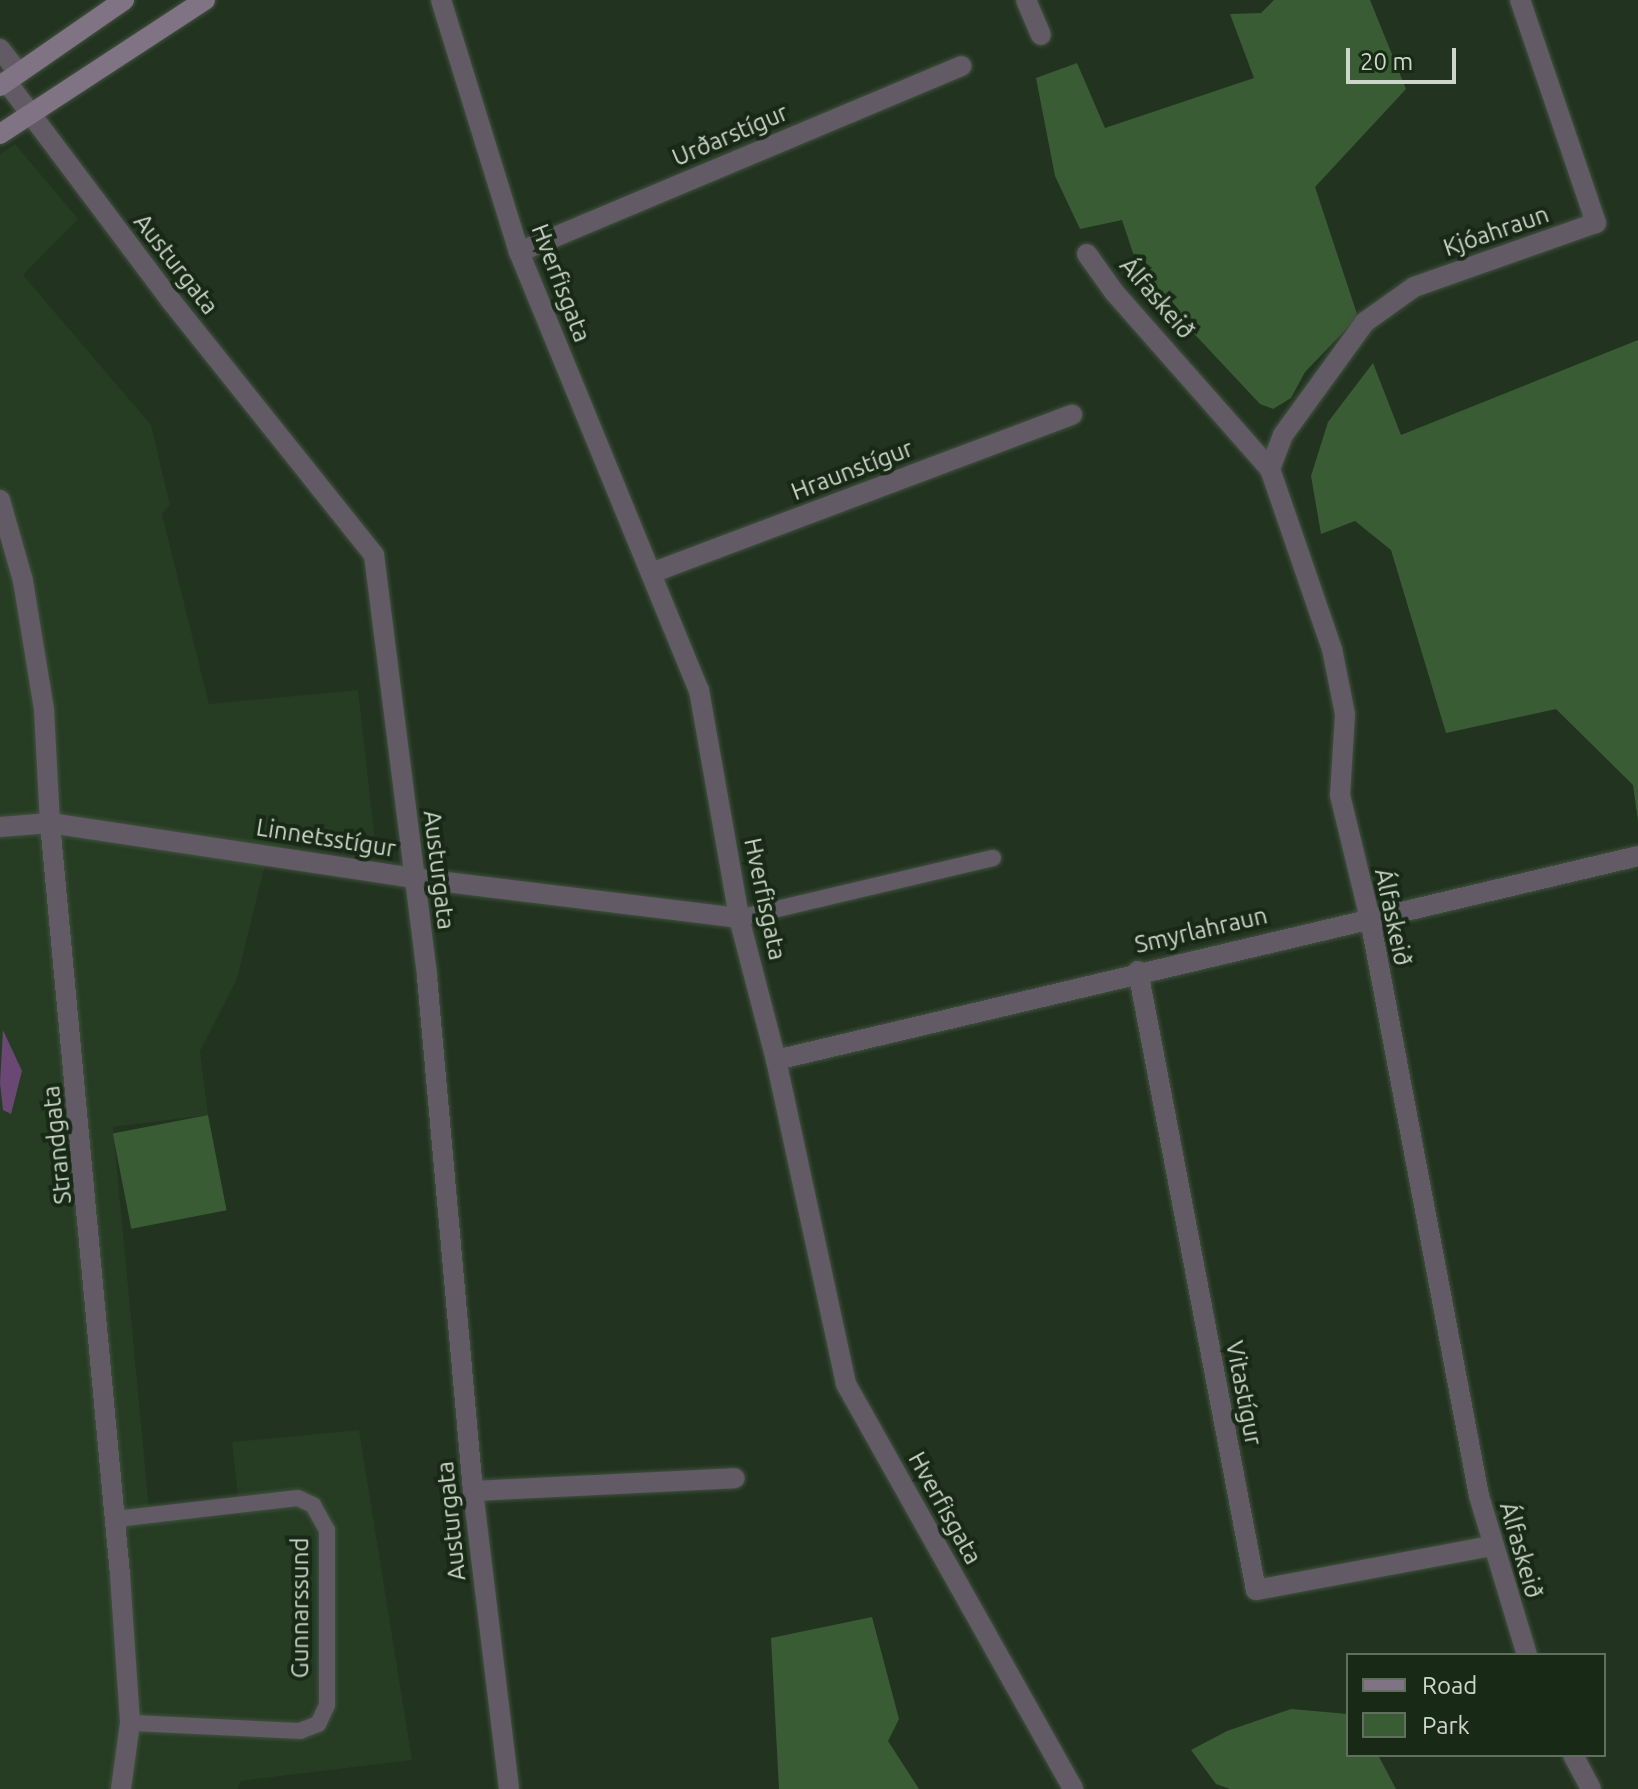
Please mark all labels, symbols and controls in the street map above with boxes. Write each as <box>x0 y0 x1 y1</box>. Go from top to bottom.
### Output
scale bar <box>1350 32 1460 82</box>
text: 20 m <box>1360 48 1413 75</box>
street label: Urðarstígur <box>668 98 792 172</box>
street label: Kjóahraun <box>1440 200 1552 262</box>
street label: Austurgata <box>128 208 224 320</box>
street label: Hverfisgata <box>525 220 597 346</box>
street label: Álfaskeið <box>1114 251 1200 345</box>
street label: Hraunstígur <box>787 434 917 506</box>
street label: Austurgata <box>417 809 461 931</box>
street label: Linnetsstígur <box>254 813 398 863</box>
street label: Hverfisgata <box>738 835 792 963</box>
street label: Álfaskeið <box>1369 866 1417 968</box>
street label: Smyrlahraun <box>1132 901 1270 959</box>
street label: Strandgata <box>36 1084 78 1206</box>
street label: Vitastígur <box>1220 1338 1268 1448</box>
street label: Hverfisgata <box>902 1447 988 1569</box>
street label: Austurgata <box>430 1460 472 1582</box>
street label: Álfaskeið <box>1494 1499 1548 1601</box>
street label: Gunnarssund <box>286 1538 314 1678</box>
legend <box>1346 1653 1606 1757</box>
text: Road <box>1422 1672 1477 1699</box>
text: Park <box>1422 1712 1470 1739</box>

